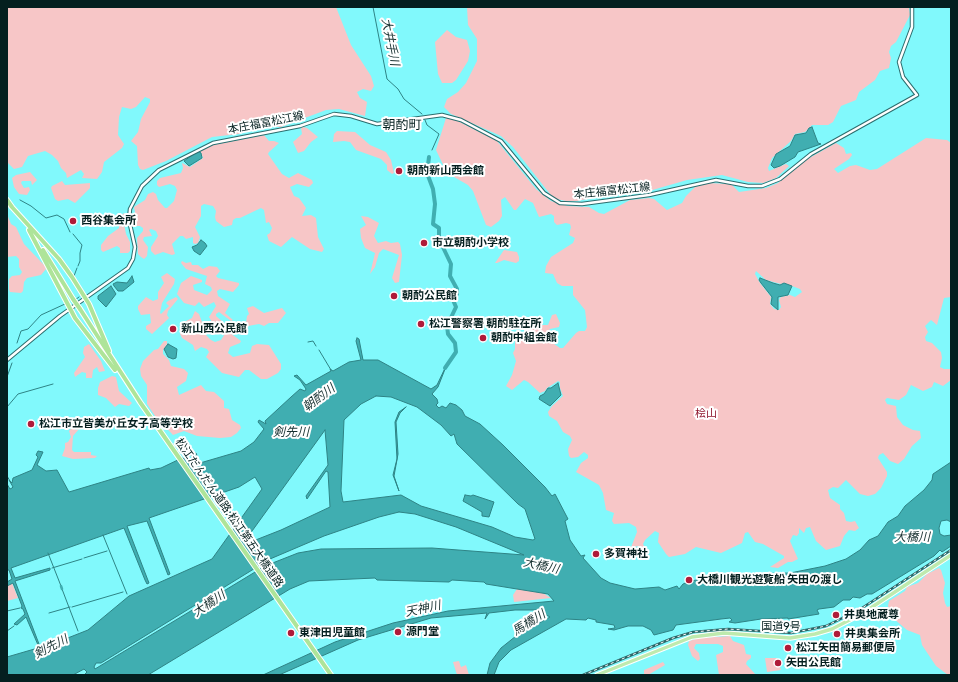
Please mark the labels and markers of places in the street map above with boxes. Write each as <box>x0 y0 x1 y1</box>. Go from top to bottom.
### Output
place label: 朝酌新山西会館 <box>407 164 484 178</box>
marker: 朝酌新山西会館 <box>394 166 404 176</box>
place label: 西谷集会所 <box>81 214 136 228</box>
marker: 西谷集会所 <box>68 216 78 226</box>
place label: 市立朝酌小学校 <box>432 236 509 250</box>
marker: 市立朝酌小学校 <box>419 238 429 248</box>
place label: 朝酌公民館 <box>402 289 457 303</box>
marker: 朝酌公民館 <box>389 291 399 301</box>
place label: 松江警察署 朝酌駐在所 <box>429 317 541 331</box>
marker: 松江警察署 朝酌駐在所 <box>416 319 426 329</box>
place label: 新山西公民館 <box>181 322 247 336</box>
marker: 新山西公民館 <box>168 324 178 334</box>
place label: 朝酌中組会館 <box>491 331 557 345</box>
marker: 朝酌中組会館 <box>478 333 488 343</box>
place label: 松江市立皆美が丘女子高等学校 <box>39 417 193 431</box>
marker: 松江市立皆美が丘女子高等学校 <box>26 419 36 429</box>
place label: 多賀神社 <box>604 547 648 561</box>
marker: 多賀神社 <box>591 549 601 559</box>
place label: 大橋川観光遊覧船 矢田の渡し <box>697 573 842 587</box>
marker: 大橋川観光遊覧船 矢田の渡し <box>684 575 694 585</box>
place label: 井奥地蔵尊 <box>844 608 899 622</box>
marker: 井奥地蔵尊 <box>831 610 841 620</box>
place label: 源門堂 <box>406 625 439 639</box>
place label: 東津田児童館 <box>299 626 365 640</box>
marker: 源門堂 <box>393 627 403 637</box>
place label: 井奥集会所 <box>845 627 900 641</box>
marker: 東津田児童館 <box>286 628 296 638</box>
marker: 井奥集会所 <box>832 629 842 639</box>
place label: 松江矢田簡易郵便局 <box>796 641 895 655</box>
marker: 松江矢田簡易郵便局 <box>783 643 793 653</box>
place label: 矢田公民館 <box>786 656 841 670</box>
marker: 矢田公民館 <box>773 658 783 668</box>

